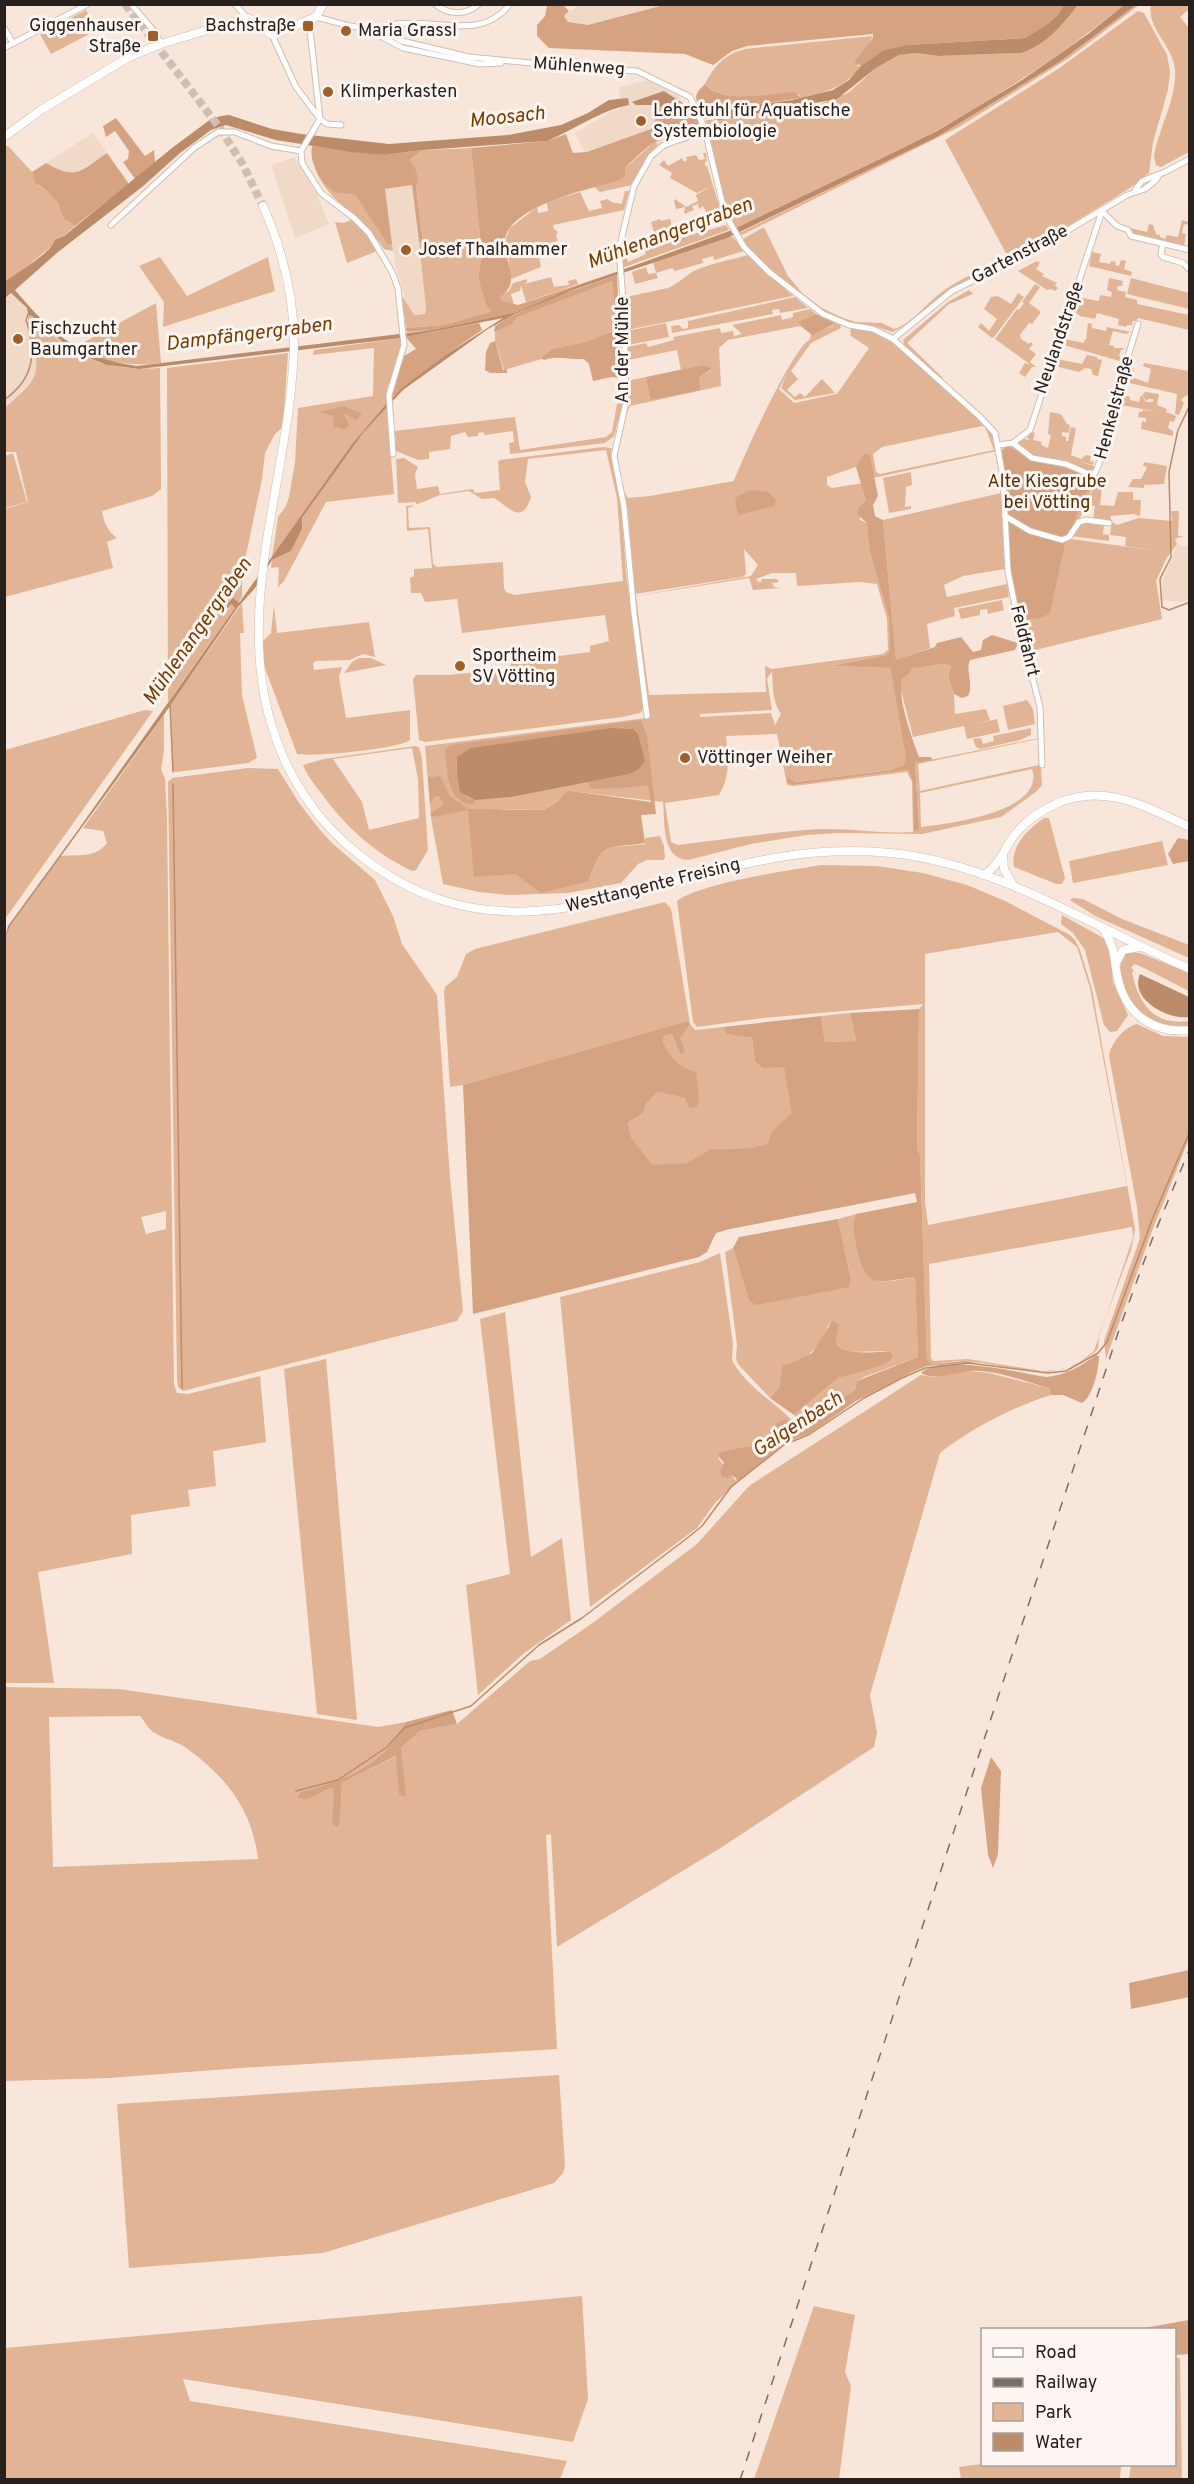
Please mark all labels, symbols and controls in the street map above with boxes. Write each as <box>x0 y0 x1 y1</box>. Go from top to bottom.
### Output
place label: Giggenhauser Straße <box>29 15 141 59</box>
place label: Bachstraße <box>205 15 296 38</box>
marker: Bachstraße <box>301 19 315 33</box>
place label: Maria Grassl <box>358 20 457 43</box>
marker: Maria Grassl <box>339 24 353 38</box>
marker: Giggenhauser Straße <box>146 29 160 43</box>
street label: Mühlenweg <box>532 52 626 82</box>
place label: Klimperkasten <box>340 81 457 104</box>
marker: Klimperkasten <box>321 85 335 99</box>
place label: Lehrstuhl für Aquatische Systembiologie <box>653 100 850 144</box>
water label: Moosach <box>468 101 546 135</box>
marker: Lehrstuhl für Aquatische Systembiologie <box>634 114 648 128</box>
water label: Mühlenangergraben <box>584 192 756 276</box>
street label: Gartenstraße <box>968 220 1072 290</box>
place label: Josef Thalhammer <box>418 239 567 262</box>
marker: Josef Thalhammer <box>399 243 413 257</box>
street label: Neulandstraße <box>1030 279 1090 397</box>
street label: An der Mühle <box>612 297 635 403</box>
water label: Dampfängergraben <box>164 312 334 358</box>
place label: Fischzucht Baumgartner <box>30 318 138 362</box>
marker: Fischzucht Baumgartner <box>11 332 25 346</box>
street label: Henkelstraße <box>1090 354 1140 462</box>
park label: Alte Kiesgrube bei Vötting <box>988 471 1107 515</box>
water label: Mühlenangergraben <box>137 553 259 711</box>
street label: Feldfahrt <box>1004 603 1044 679</box>
place label: Sportheim SV Vötting <box>472 645 557 689</box>
marker: Sportheim SV Vötting <box>453 659 467 673</box>
place label: Vöttinger Weiher <box>697 747 833 770</box>
marker: Vöttinger Weiher <box>678 751 692 765</box>
street label: Westtangente Freising <box>563 853 743 919</box>
water label: Galgenbach <box>748 1386 848 1464</box>
legend <box>981 2328 1176 2466</box>
text: Road <box>1035 2342 1077 2365</box>
text: Railway <box>1035 2372 1097 2395</box>
text: Park <box>1035 2402 1072 2425</box>
text: Water <box>1035 2432 1082 2455</box>

